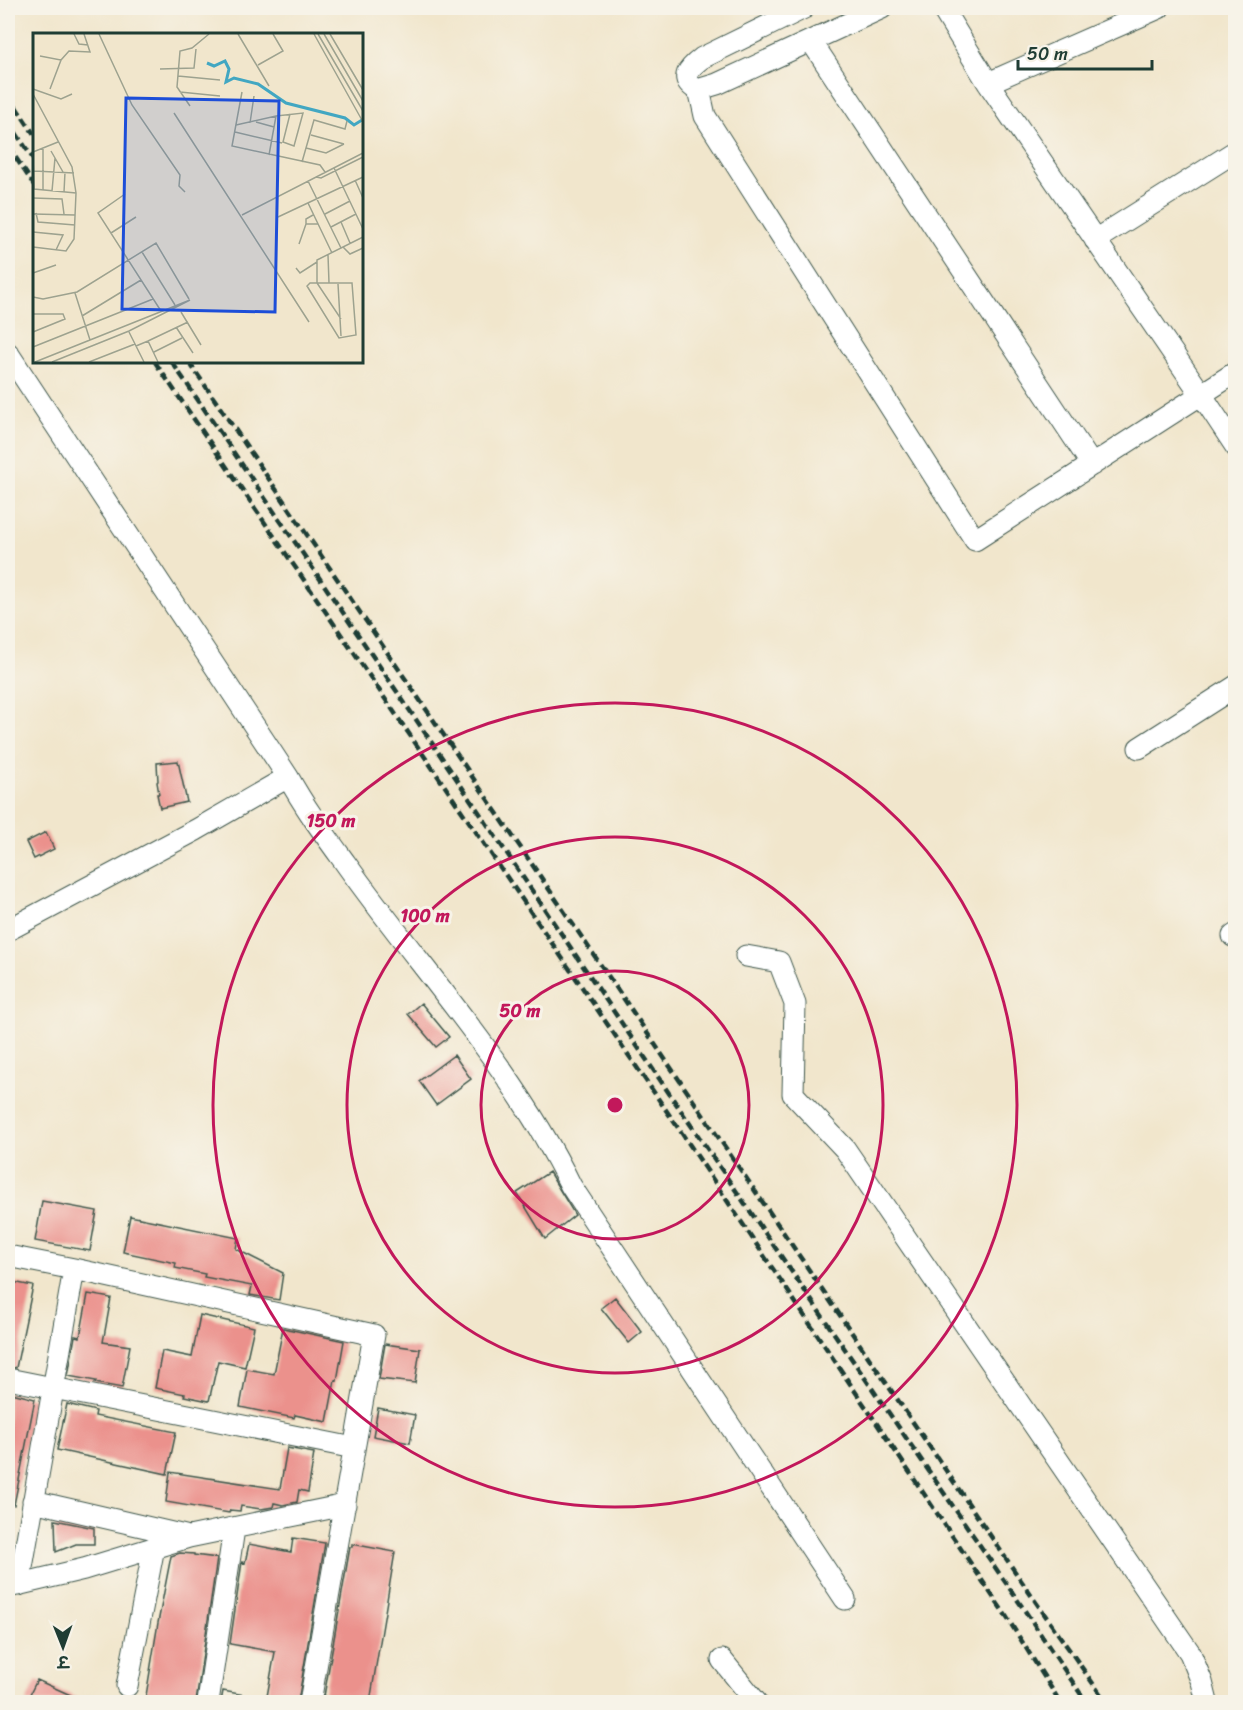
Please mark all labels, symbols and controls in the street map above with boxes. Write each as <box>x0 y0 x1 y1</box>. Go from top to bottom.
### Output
inset map <box>33 33 363 363</box>
scale bar <box>1018 33 1152 71</box>
text: 50 m <box>1027 38 1068 70</box>
text: 150 m <box>307 805 355 837</box>
text: 100 m <box>401 900 450 932</box>
text: 50 m <box>500 995 541 1027</box>
centre of rings <box>605 1095 625 1115</box>
north arrow <box>33 1617 93 1677</box>
text: उ <box>56 1647 71 1676</box>

